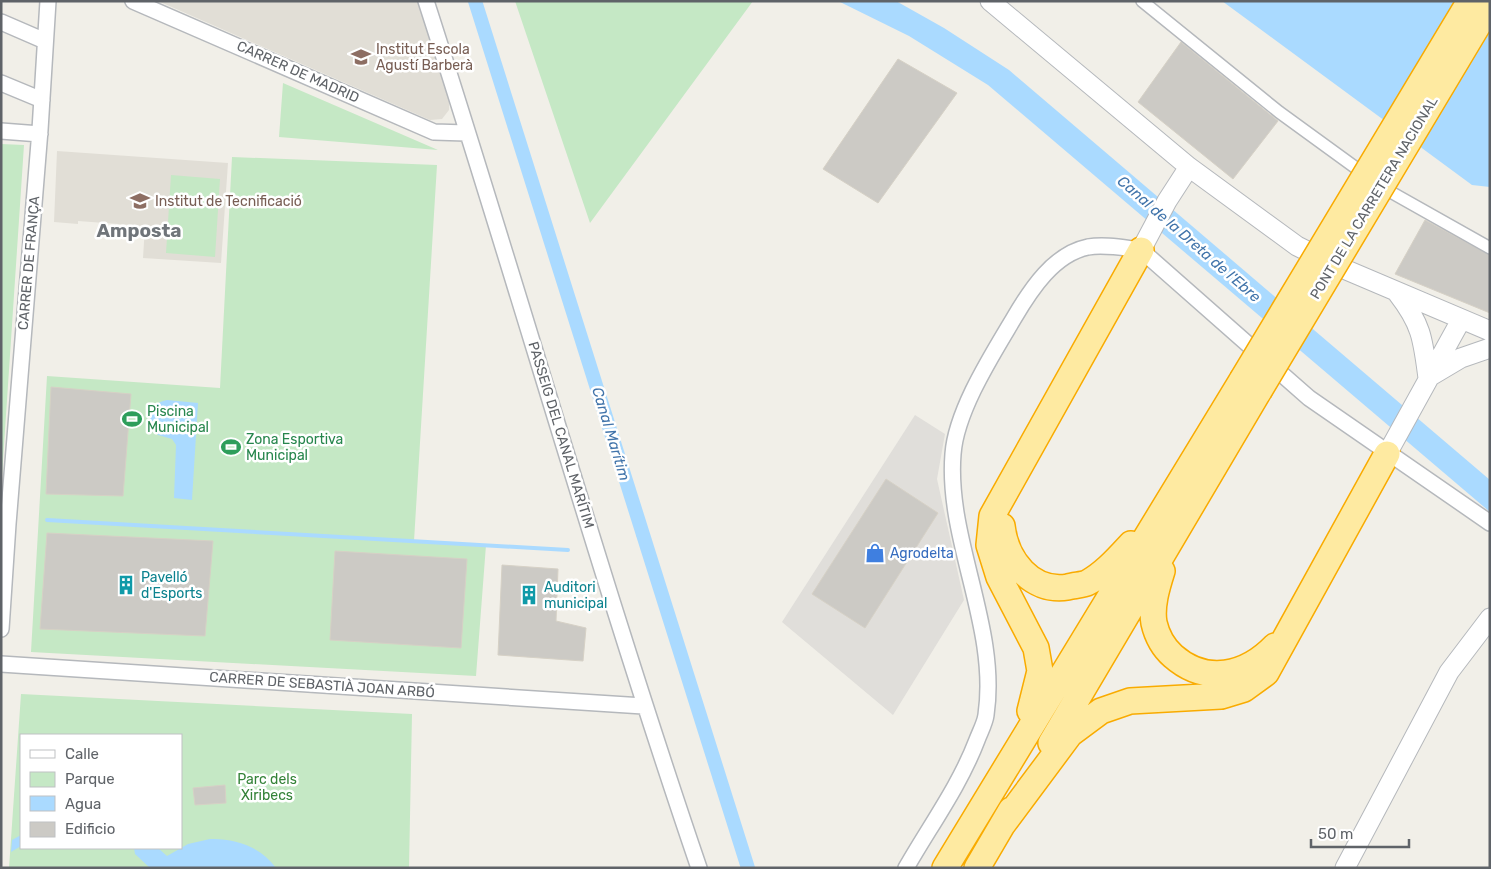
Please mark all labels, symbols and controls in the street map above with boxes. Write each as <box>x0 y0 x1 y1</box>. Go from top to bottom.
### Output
street label: CARRER DE MADRID <box>234 37 362 107</box>
place label: Institut Escola Agustí Barberà <box>376 41 473 74</box>
school or university icon: Institut Escola Agustí Barberà <box>350 46 372 68</box>
street label: PONT DE LA CARRETERA NACIONAL <box>1307 93 1441 302</box>
water label: Canal de la Dreta de l'Ebre <box>1114 172 1265 306</box>
school or university icon: Institut de Tecnificació <box>129 190 151 212</box>
place label: Institut de Tecnificació <box>155 193 302 210</box>
street label: CARRER DE FRANÇA <box>15 195 43 331</box>
district label: Amposta <box>96 219 182 242</box>
street label: PASSEIG DEL CANAL MARÍTIM <box>524 339 599 531</box>
water label: Canal Marítim <box>588 385 634 483</box>
place label: Piscina Municipal <box>147 403 209 436</box>
sports icon: Piscina Municipal <box>121 408 143 430</box>
place label: Zona Esportiva Municipal <box>246 431 343 464</box>
sports icon: Zona Esportiva Municipal <box>220 436 242 458</box>
shop icon: Agrodelta <box>864 542 886 564</box>
place label: Agrodelta <box>890 545 954 562</box>
place label: Pavelló d'Esports <box>141 569 202 602</box>
building icon: Pavelló d'Esports <box>115 574 137 596</box>
place label: Auditori municipal <box>544 579 607 612</box>
building icon: Auditori municipal <box>518 584 540 606</box>
street label: CARRER DE SEBASTIÀ JOAN ARBÓ <box>209 668 435 701</box>
legend <box>20 734 182 849</box>
text: Calle <box>65 745 99 763</box>
text: Parque <box>65 770 115 788</box>
park label: Parc dels Xiribecs <box>237 771 297 804</box>
text: Agua <box>65 795 101 813</box>
scale bar <box>1311 816 1408 848</box>
text: Edificio <box>65 820 115 838</box>
text: 50 m <box>1318 825 1353 843</box>

